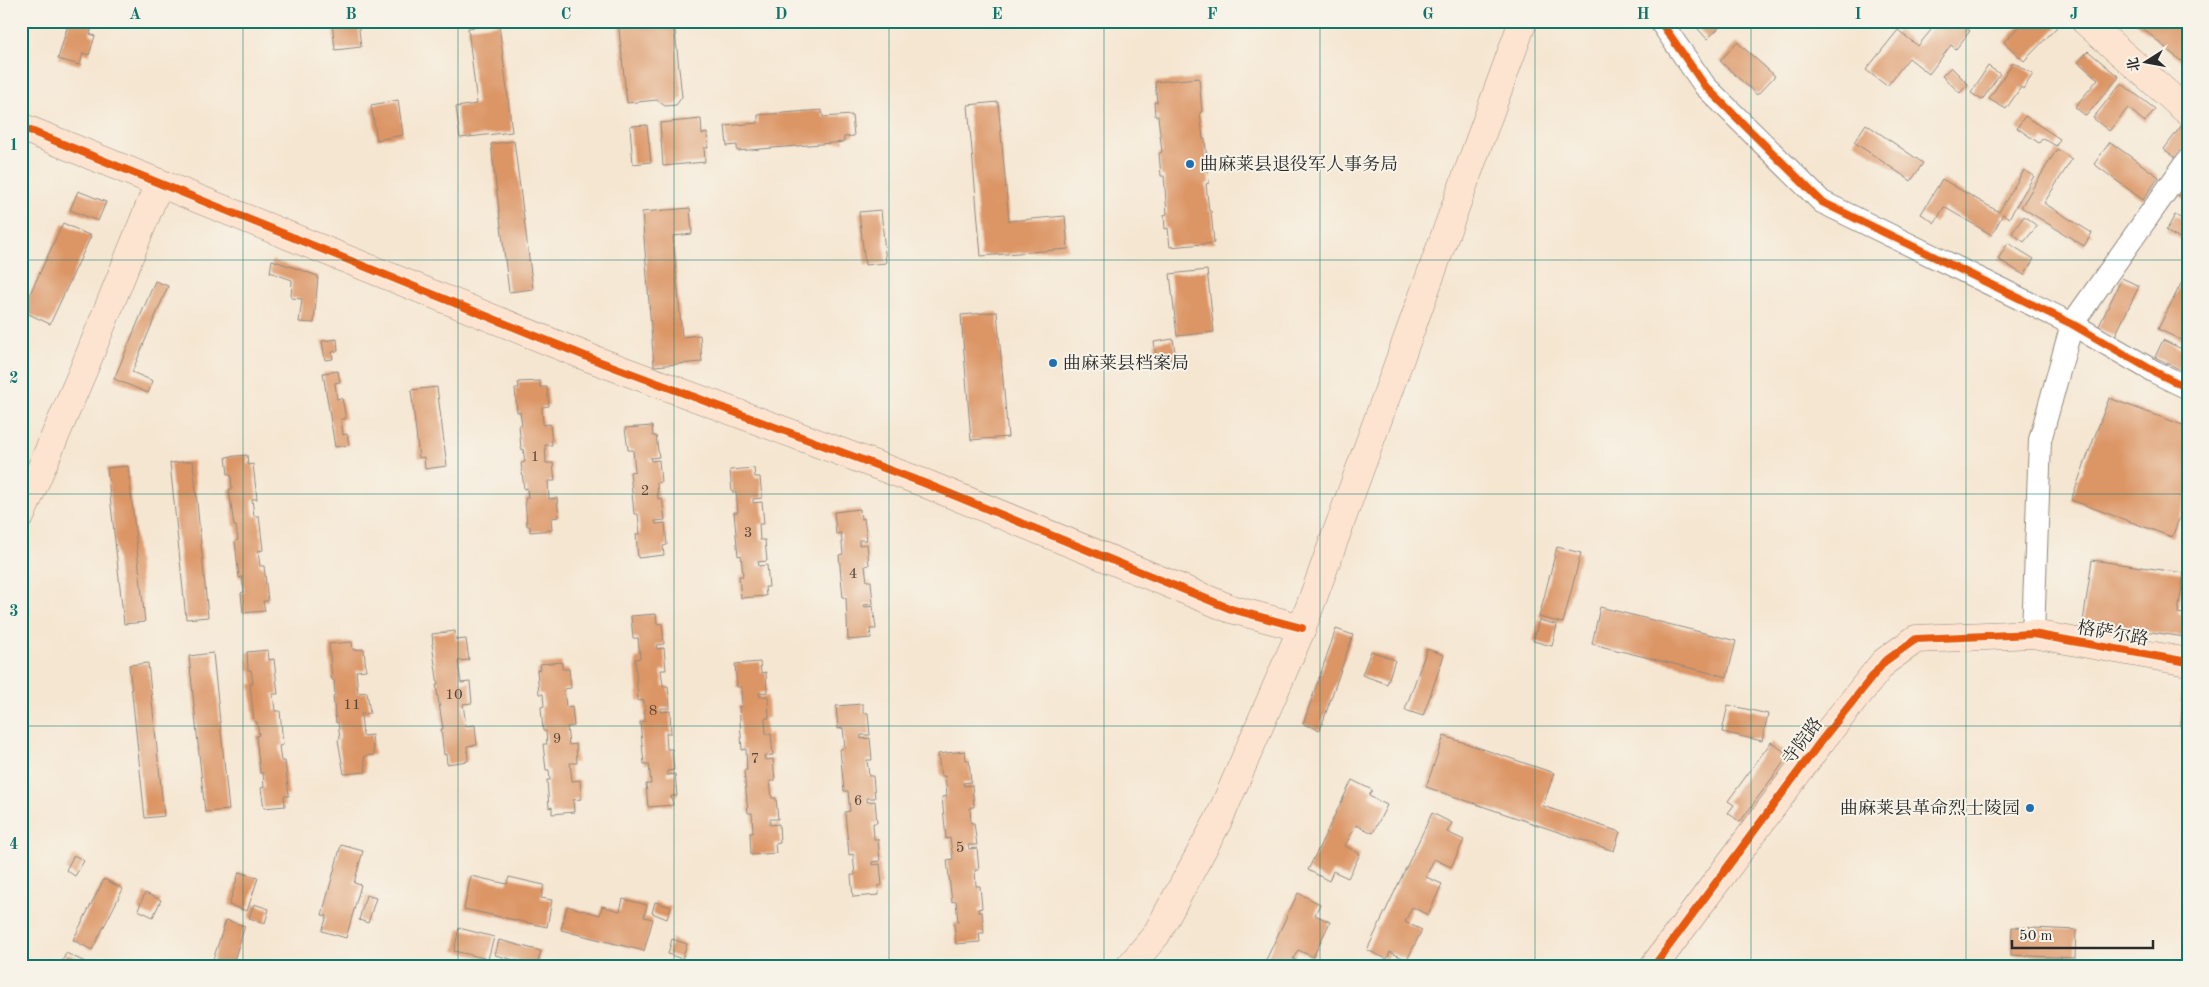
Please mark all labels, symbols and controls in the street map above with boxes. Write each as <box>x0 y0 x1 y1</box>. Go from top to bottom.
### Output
text: A <box>129 7 141 23</box>
text: B <box>345 7 357 23</box>
text: C <box>561 7 571 23</box>
text: D <box>775 7 787 23</box>
text: E <box>991 7 1003 23</box>
text: F <box>1207 7 1218 23</box>
text: G <box>1422 7 1434 23</box>
text: H <box>1636 7 1650 23</box>
text: I <box>1854 7 1862 23</box>
text: J <box>2070 7 2079 23</box>
north arrow <box>2122 38 2172 88</box>
text: 北 <box>2125 56 2142 73</box>
text: 1 <box>9 138 19 154</box>
place label: 曲麻莱县退役军人事务局 <box>1200 154 1398 174</box>
marker: 曲麻莱县退役军人事务局 <box>1184 158 1196 170</box>
place label: 曲麻莱县档案局 <box>1063 353 1189 373</box>
marker: 曲麻莱县档案局 <box>1047 357 1059 369</box>
text: 2 <box>9 371 19 387</box>
house number: 1 <box>531 450 539 465</box>
house number: 2 <box>641 484 649 499</box>
house number: 3 <box>744 526 752 541</box>
house number: 4 <box>849 567 857 582</box>
text: 3 <box>9 604 19 620</box>
street label: 格萨尔路 <box>2076 617 2150 649</box>
house number: 10 <box>445 688 463 703</box>
house number: 11 <box>343 698 361 713</box>
house number: 8 <box>649 704 657 719</box>
street label: 寺院路 <box>1778 713 1826 769</box>
house number: 9 <box>553 732 561 747</box>
house number: 7 <box>751 752 759 767</box>
house number: 6 <box>854 794 862 809</box>
place label: 曲麻莱县革命烈士陵园 <box>1840 798 2020 818</box>
marker: 曲麻莱县革命烈士陵园 <box>2024 802 2036 814</box>
text: 4 <box>9 837 19 853</box>
house number: 5 <box>956 841 964 856</box>
scale bar <box>2012 917 2153 949</box>
text: 50 m <box>2019 929 2053 944</box>

